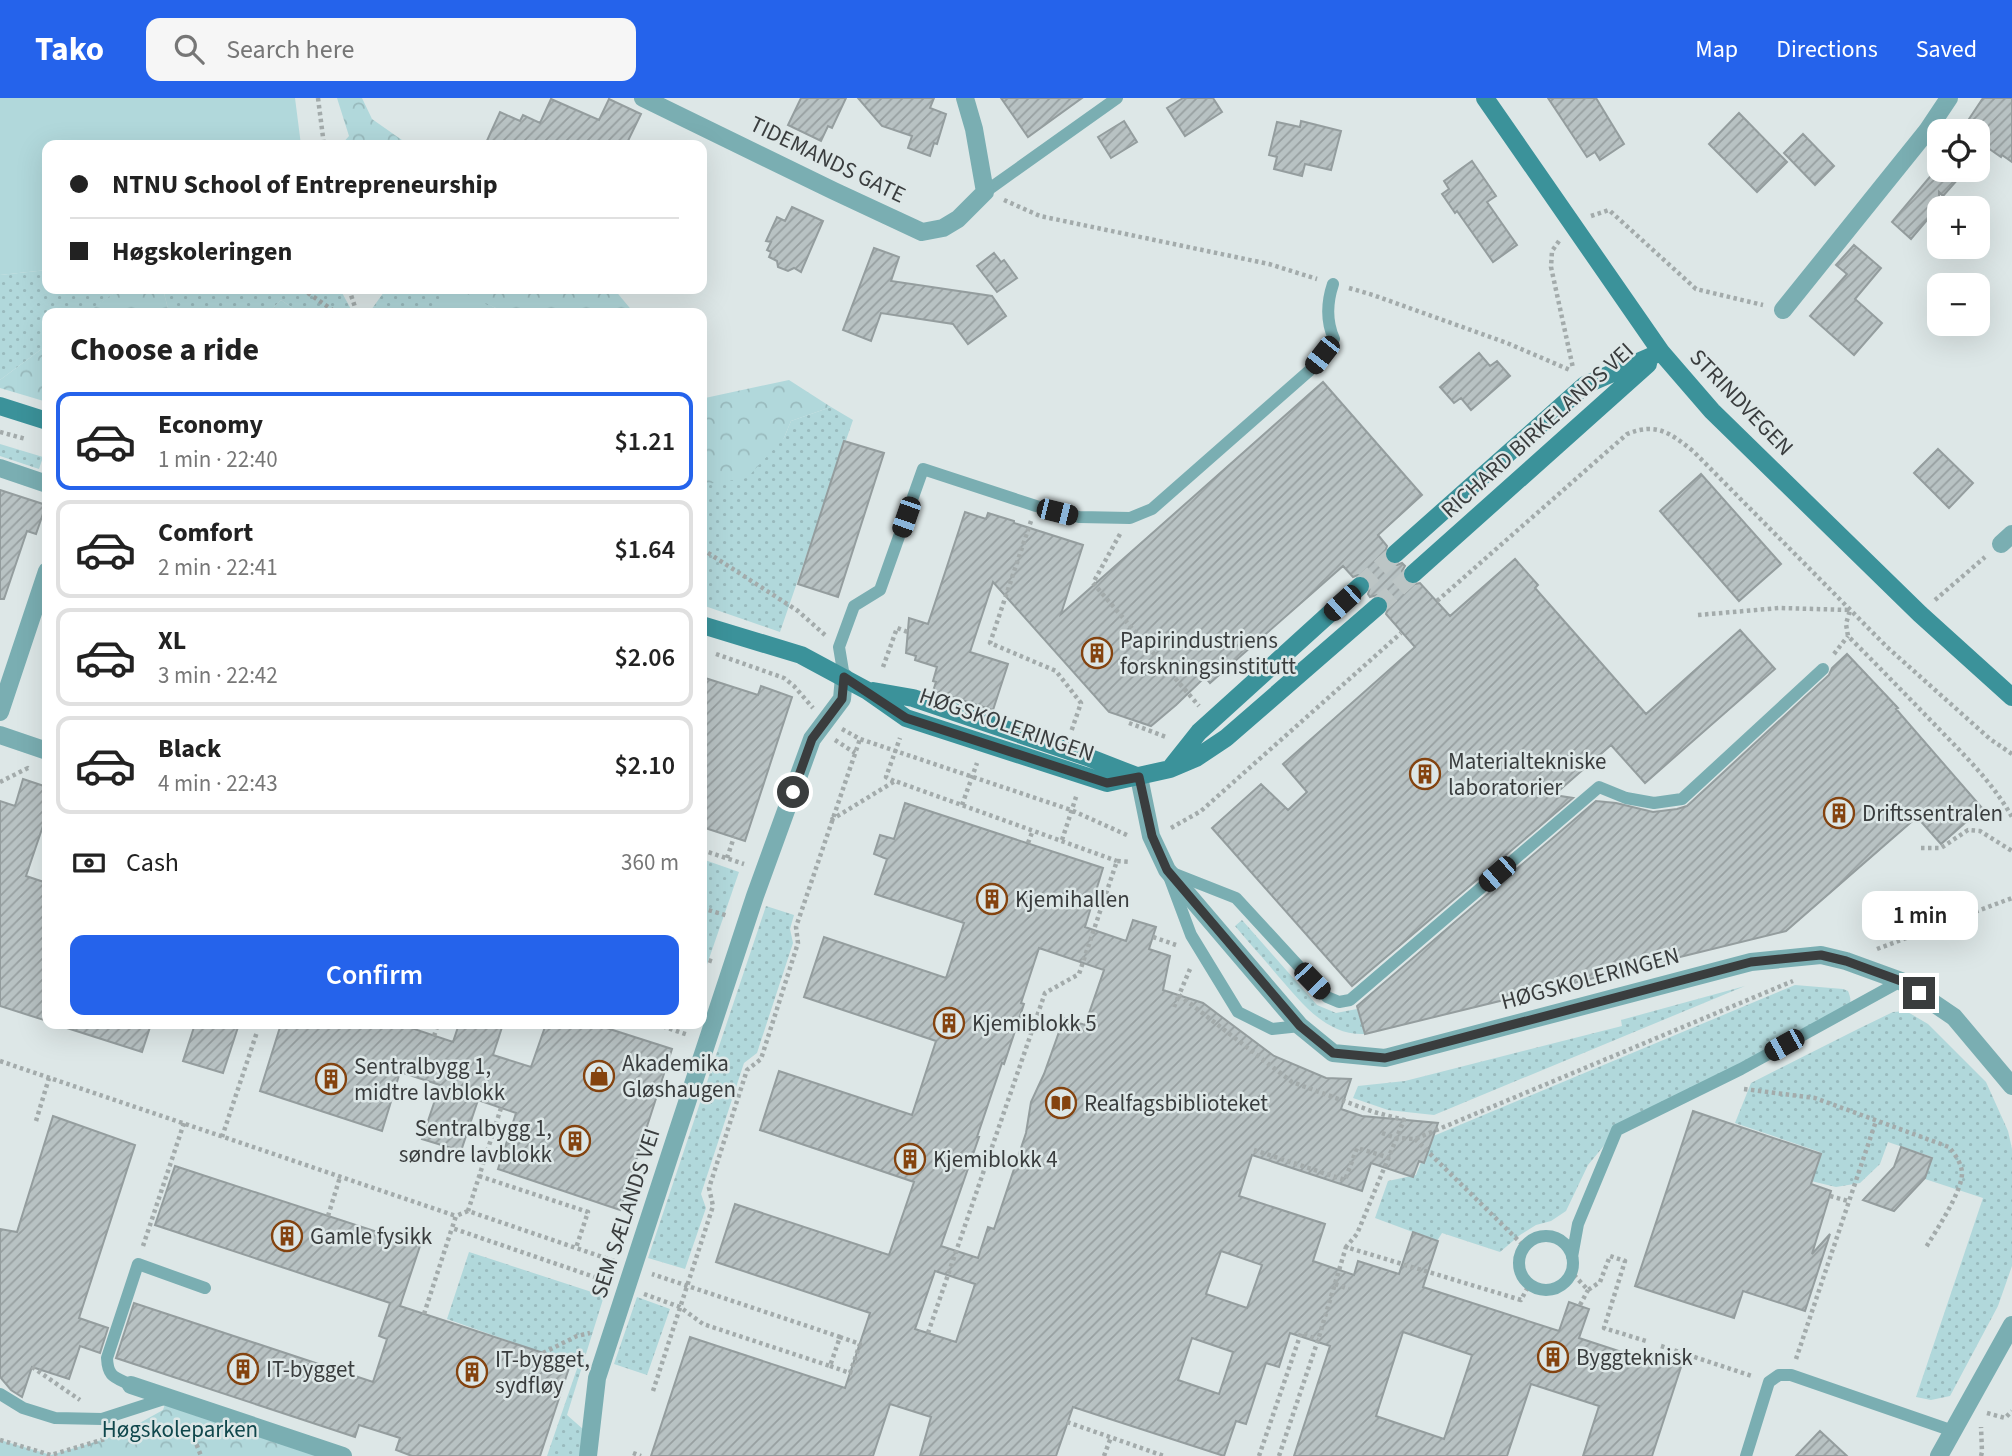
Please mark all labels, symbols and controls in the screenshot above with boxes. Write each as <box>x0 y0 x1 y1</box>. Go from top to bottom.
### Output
search box <box>146 18 636 81</box>
text: Tako <box>35 26 104 73</box>
icon: search <box>170 30 208 68</box>
text: Search here <box>226 31 354 68</box>
text: Map <box>1695 32 1738 67</box>
text: Directions <box>1776 32 1878 67</box>
text: Saved <box>1916 32 1977 67</box>
street label: TIDEMANDS GATE <box>744 107 911 211</box>
map controls <box>1927 119 1990 336</box>
button: locate <box>1927 119 1990 182</box>
text: NTNU School of Entrepreneurship <box>112 166 498 203</box>
button: + <box>1927 196 1990 259</box>
text: Høgskoleringen <box>112 233 292 270</box>
button: − <box>1927 273 1990 336</box>
text: Choose a ride <box>70 327 259 373</box>
car <box>1301 332 1344 378</box>
street label: RICHARD BIRKELANDS VEI <box>1434 335 1641 526</box>
street label: STRINDVEGEN <box>1682 342 1801 463</box>
text: Economy <box>158 406 263 443</box>
icon: car <box>74 410 137 473</box>
text: $1.21 <box>614 423 675 460</box>
text: 1 min · 22:40 <box>158 443 278 476</box>
car <box>890 494 923 540</box>
car <box>1035 497 1080 527</box>
text: Comfort <box>158 514 253 551</box>
icon: car <box>74 518 137 581</box>
text: $1.64 <box>614 531 675 568</box>
text: 2 min · 22:41 <box>158 551 278 584</box>
car <box>1320 581 1365 625</box>
text: XL <box>158 622 186 659</box>
place label: Papirindustriens forskningsinstitutt <box>1120 624 1296 683</box>
icon: car <box>74 626 137 689</box>
building icon: Papirindustriens forskningsinstitutt <box>1080 636 1114 670</box>
text: $2.06 <box>614 639 675 676</box>
text: 3 min · 22:42 <box>158 659 278 692</box>
street label: HØGSKOLERINGEN <box>915 679 1099 770</box>
text: Black <box>158 730 221 767</box>
icon: car <box>74 734 137 797</box>
place label: Materialtekniske laboratorier <box>1448 745 1606 804</box>
text: $2.10 <box>614 747 675 784</box>
building icon: Materialtekniske laboratorier <box>1408 757 1442 791</box>
text: 4 min · 22:43 <box>158 767 278 800</box>
route start <box>777 776 809 808</box>
building icon: Driftssentralen <box>1822 796 1856 830</box>
place label: Driftssentralen <box>1862 797 2003 830</box>
icon: cash <box>70 844 108 882</box>
text: Cash <box>126 844 179 881</box>
text: 360 m <box>621 846 679 879</box>
car <box>1475 852 1520 896</box>
building icon: Kjemihallen <box>975 882 1009 916</box>
place label: Kjemihallen <box>1015 883 1130 916</box>
callout: 1 min <box>1861 892 1977 940</box>
text: 1 min <box>1893 899 1947 932</box>
button: Confirm <box>70 935 679 1015</box>
street label: HØGSKOLERINGEN <box>1497 939 1683 1018</box>
car <box>1290 959 1335 1003</box>
route end <box>1903 977 1935 1009</box>
building icon: Kjemiblokk 5 <box>932 1006 966 1040</box>
place label: Kjemiblokk 5 <box>972 1007 1097 1040</box>
car <box>1761 1026 1808 1064</box>
place label: Akademika Gløshaugen <box>622 1047 736 1106</box>
place label: Sentralbygg 1, midtre lavblokk <box>354 1050 506 1109</box>
shop icon: Akademika Gløshaugen <box>582 1059 616 1093</box>
building icon: Sentralbygg 1, midtre lavblokk <box>314 1062 348 1096</box>
library icon: Realfagsbiblioteket <box>1044 1086 1078 1120</box>
place label: Realfagsbiblioteket <box>1084 1087 1268 1120</box>
place label: Sentralbygg 1, søndre lavblokk <box>399 1112 553 1171</box>
building icon: Sentralbygg 1, søndre lavblokk <box>558 1124 592 1158</box>
street label: SEM SÆLANDS VEI <box>583 1124 668 1302</box>
building icon: Kjemiblokk 4 <box>893 1142 927 1176</box>
place label: Kjemiblokk 4 <box>933 1143 1058 1176</box>
building icon: Gamle fysikk <box>270 1219 304 1253</box>
place label: Gamle fysikk <box>310 1220 433 1253</box>
building icon: Byggteknisk <box>1536 1340 1570 1374</box>
place label: Byggteknisk <box>1576 1341 1693 1374</box>
place label: IT-bygget, sydfløy <box>495 1343 590 1402</box>
building icon: IT-bygget <box>226 1352 260 1386</box>
place label: IT-bygget <box>266 1353 355 1386</box>
building icon: IT-bygget, sydfløy <box>455 1355 489 1389</box>
park label: Høgskoleparken <box>102 1413 258 1446</box>

